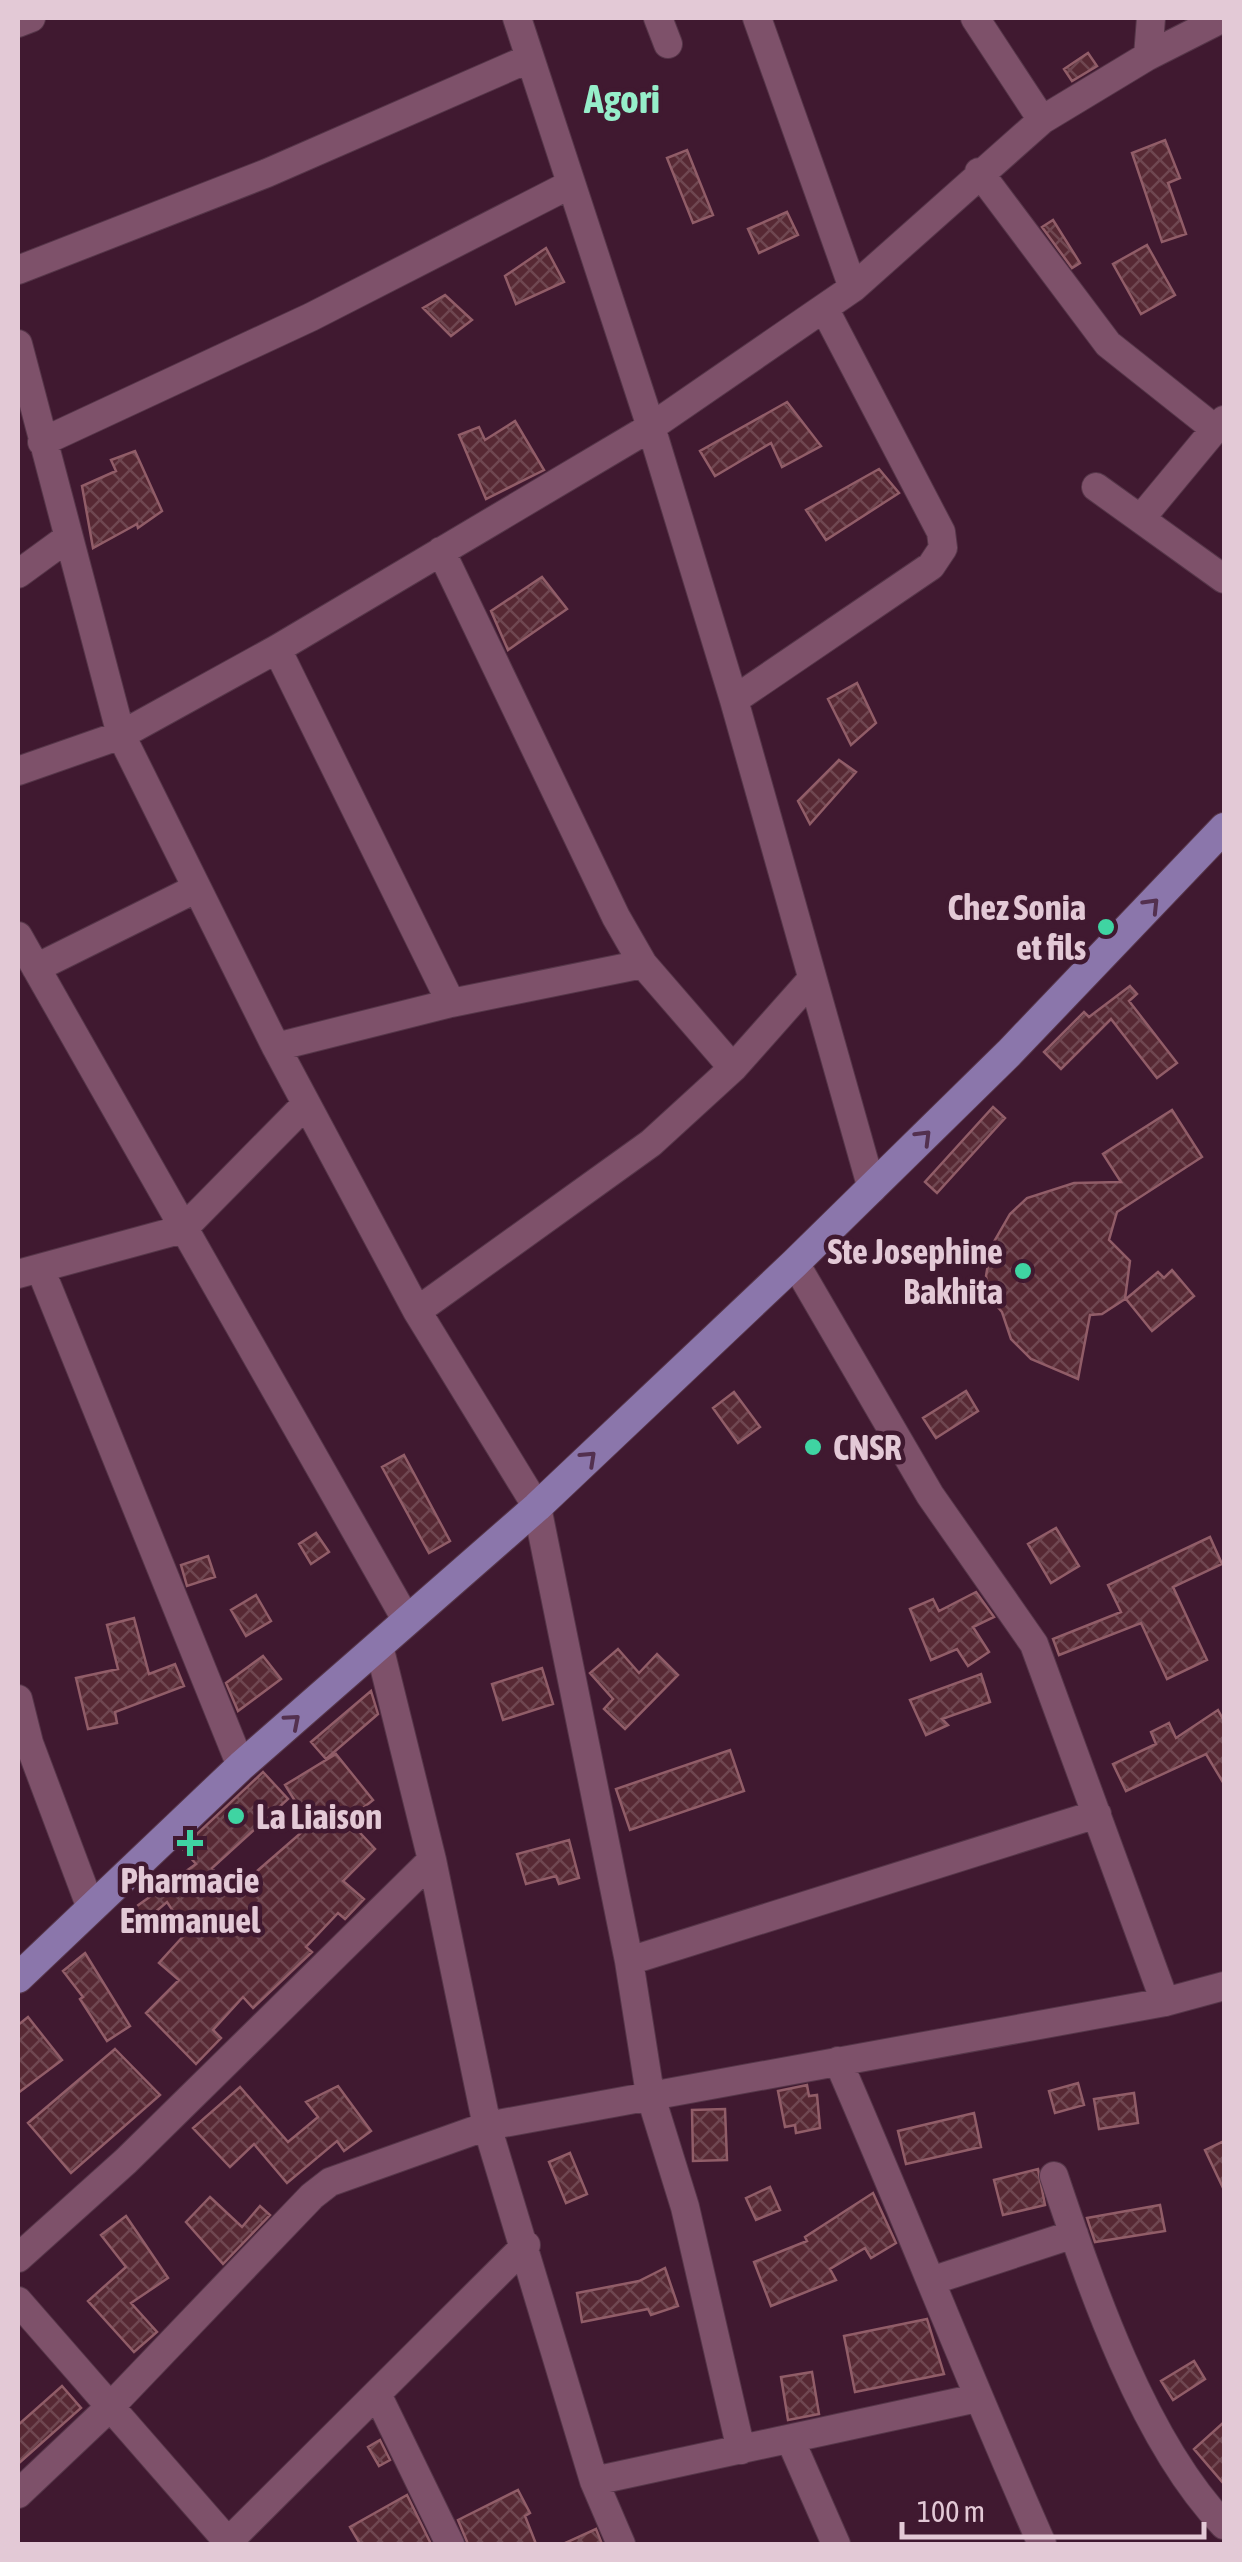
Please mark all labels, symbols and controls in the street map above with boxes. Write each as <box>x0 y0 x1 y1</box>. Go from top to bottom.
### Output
district label: Agori <box>583 76 660 121</box>
place label: Chez Sonia et fils <box>948 887 1086 967</box>
one-way arrow <box>1140 898 1158 917</box>
marker: Chez Sonia et fils <box>1095 916 1117 938</box>
one-way arrow <box>913 1131 931 1149</box>
place label: Ste Josephine Bakhita <box>828 1231 1003 1311</box>
marker: Ste Josephine Bakhita <box>1012 1260 1034 1282</box>
place label: CNSR <box>833 1427 902 1467</box>
marker: CNSR <box>802 1436 824 1458</box>
one-way arrow <box>577 1452 595 1470</box>
one-way arrow <box>281 1714 300 1732</box>
place label: La Liaison <box>256 1796 382 1836</box>
marker: La Liaison <box>225 1805 247 1827</box>
marker: Pharmacie Emmanuel <box>179 1832 201 1854</box>
place label: Pharmacie Emmanuel <box>120 1860 261 1940</box>
scale bar <box>902 2477 1204 2539</box>
text: 100 m <box>917 2494 985 2528</box>

